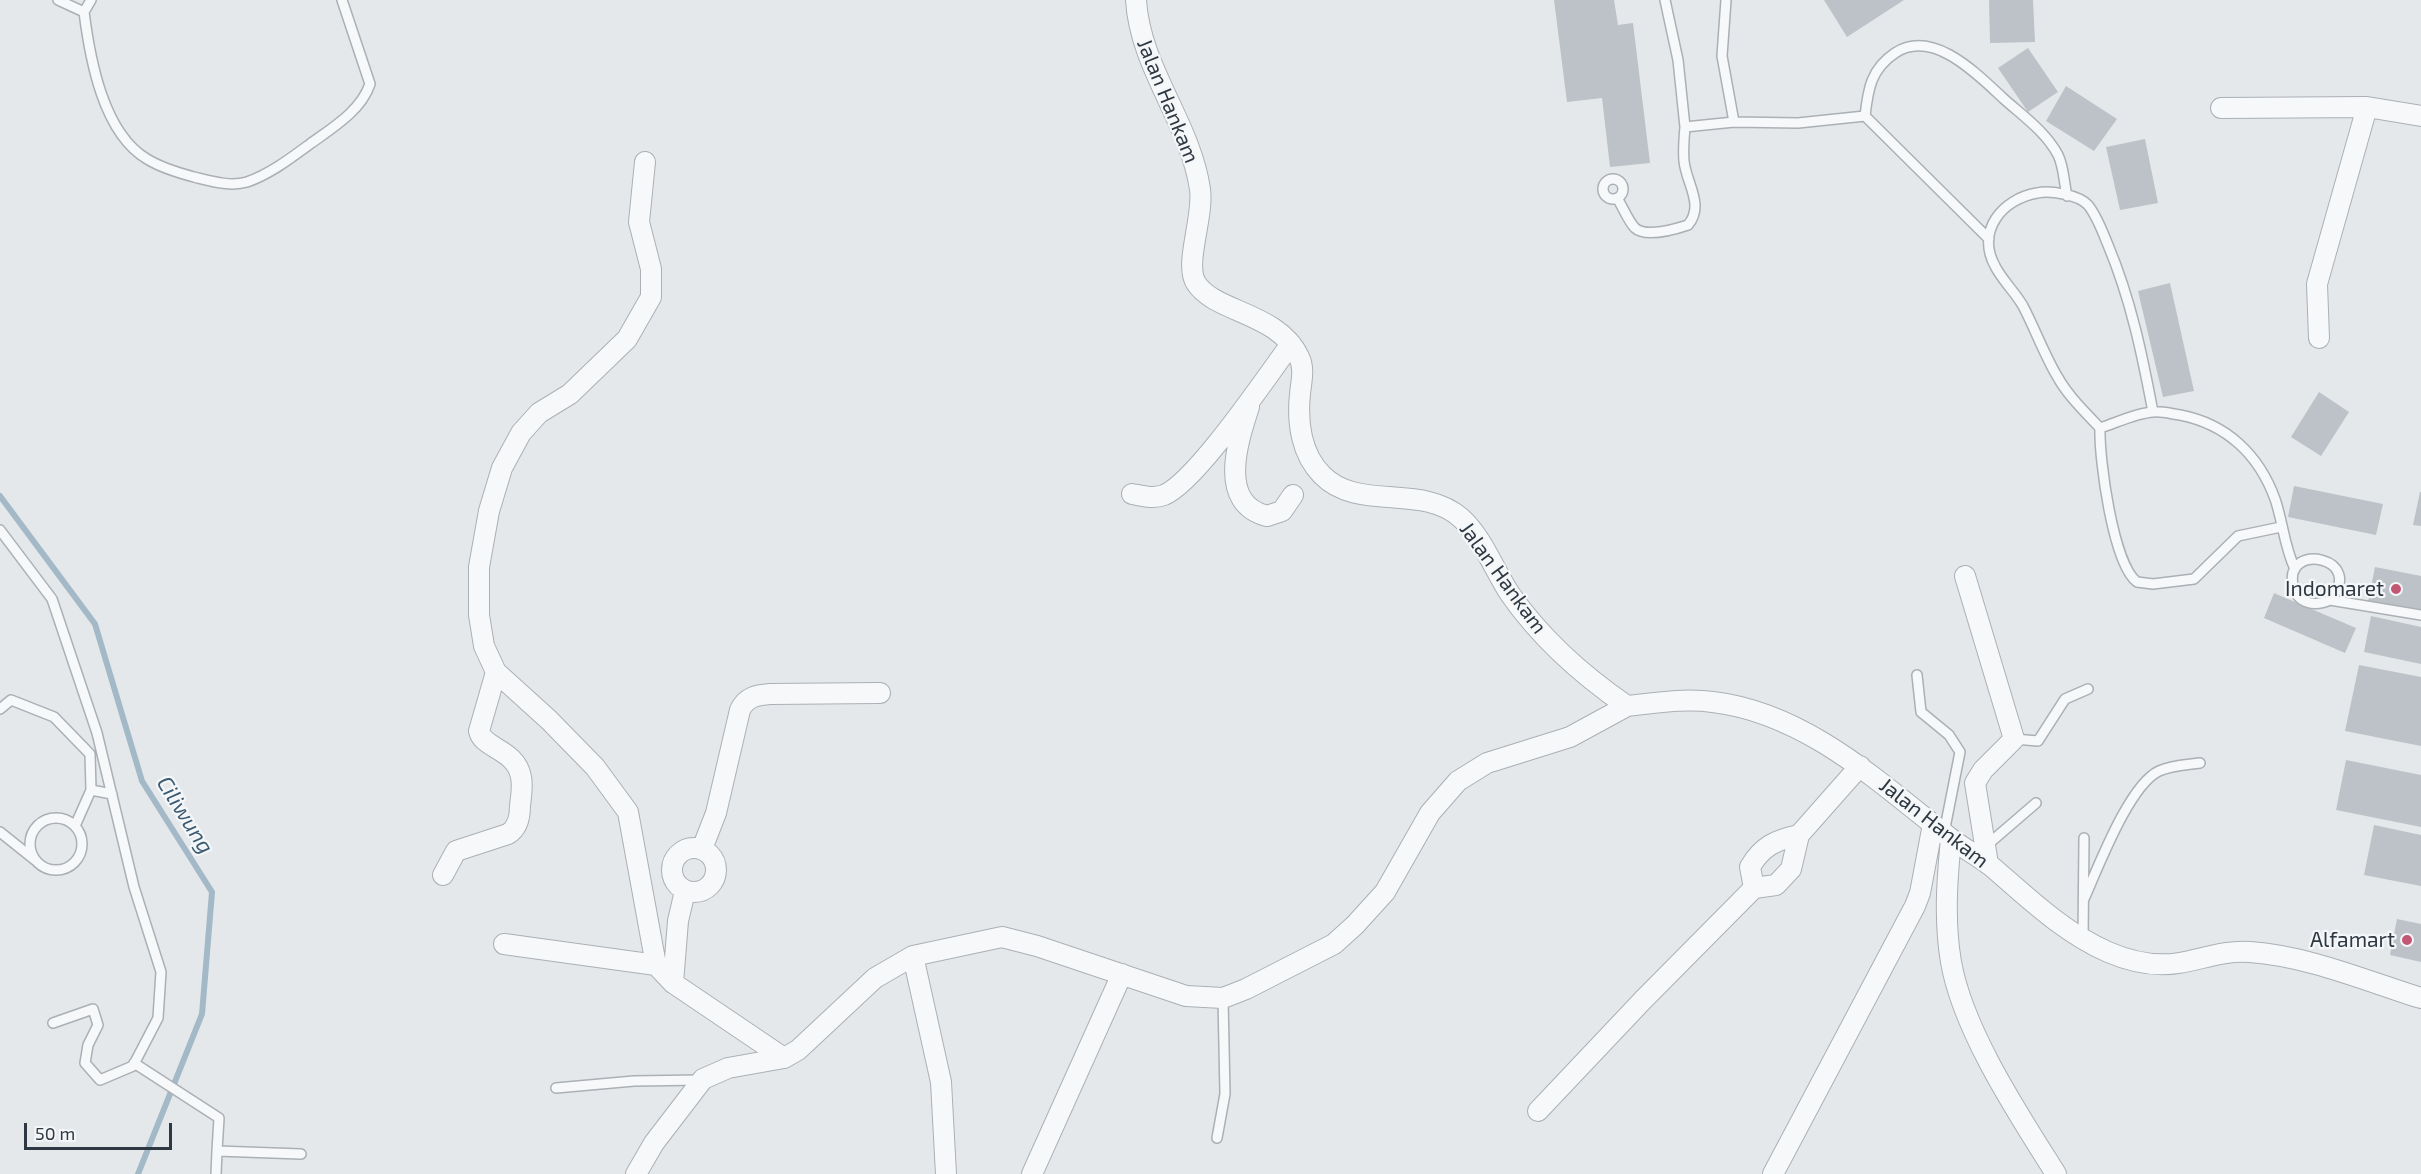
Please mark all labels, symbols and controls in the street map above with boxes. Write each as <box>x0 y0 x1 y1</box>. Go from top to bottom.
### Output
street label: Jalan Hankam <box>1132 35 1204 167</box>
street label: Jalan Hankam <box>1454 517 1552 639</box>
place label: Indomaret <box>2285 576 2384 602</box>
marker: Indomaret <box>2389 582 2403 596</box>
water label: Ciliwung <box>151 771 219 859</box>
street label: Jalan Hankam <box>1874 773 1994 873</box>
place label: Alfamart <box>2310 927 2395 953</box>
marker: Alfamart <box>2400 933 2414 947</box>
scale bar <box>27 1111 176 1149</box>
text: 50 m <box>35 1122 75 1144</box>

